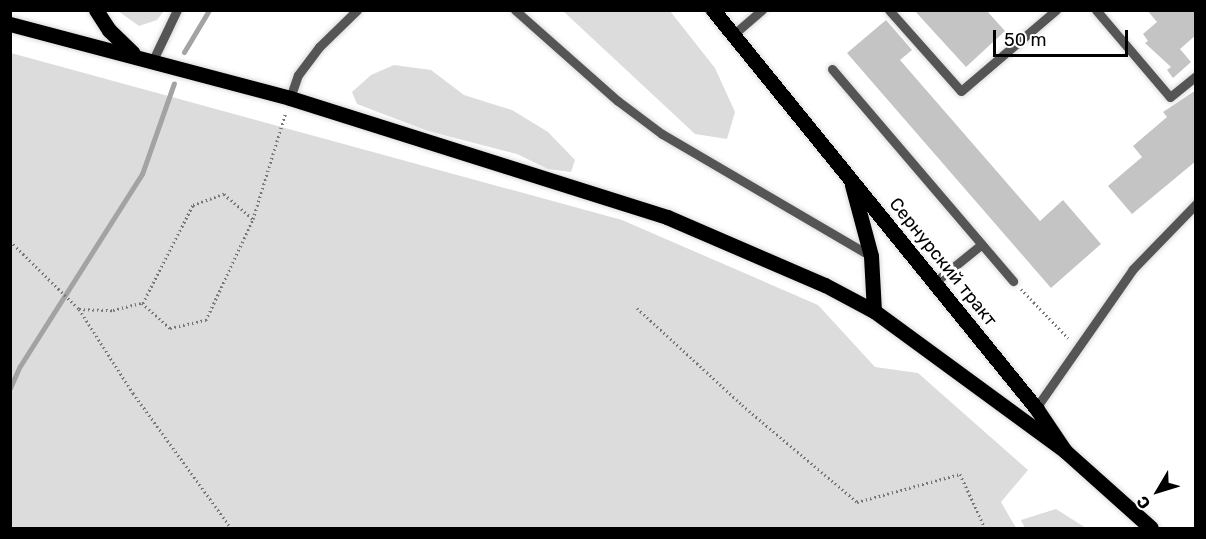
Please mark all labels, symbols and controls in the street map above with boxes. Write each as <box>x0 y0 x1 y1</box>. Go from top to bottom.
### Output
scale bar <box>996 18 1131 56</box>
text: 50 m <box>1004 29 1047 51</box>
street label: Сернурский тракт <box>885 193 1001 331</box>
north arrow <box>1128 461 1188 521</box>
text: С <box>1132 492 1154 513</box>

